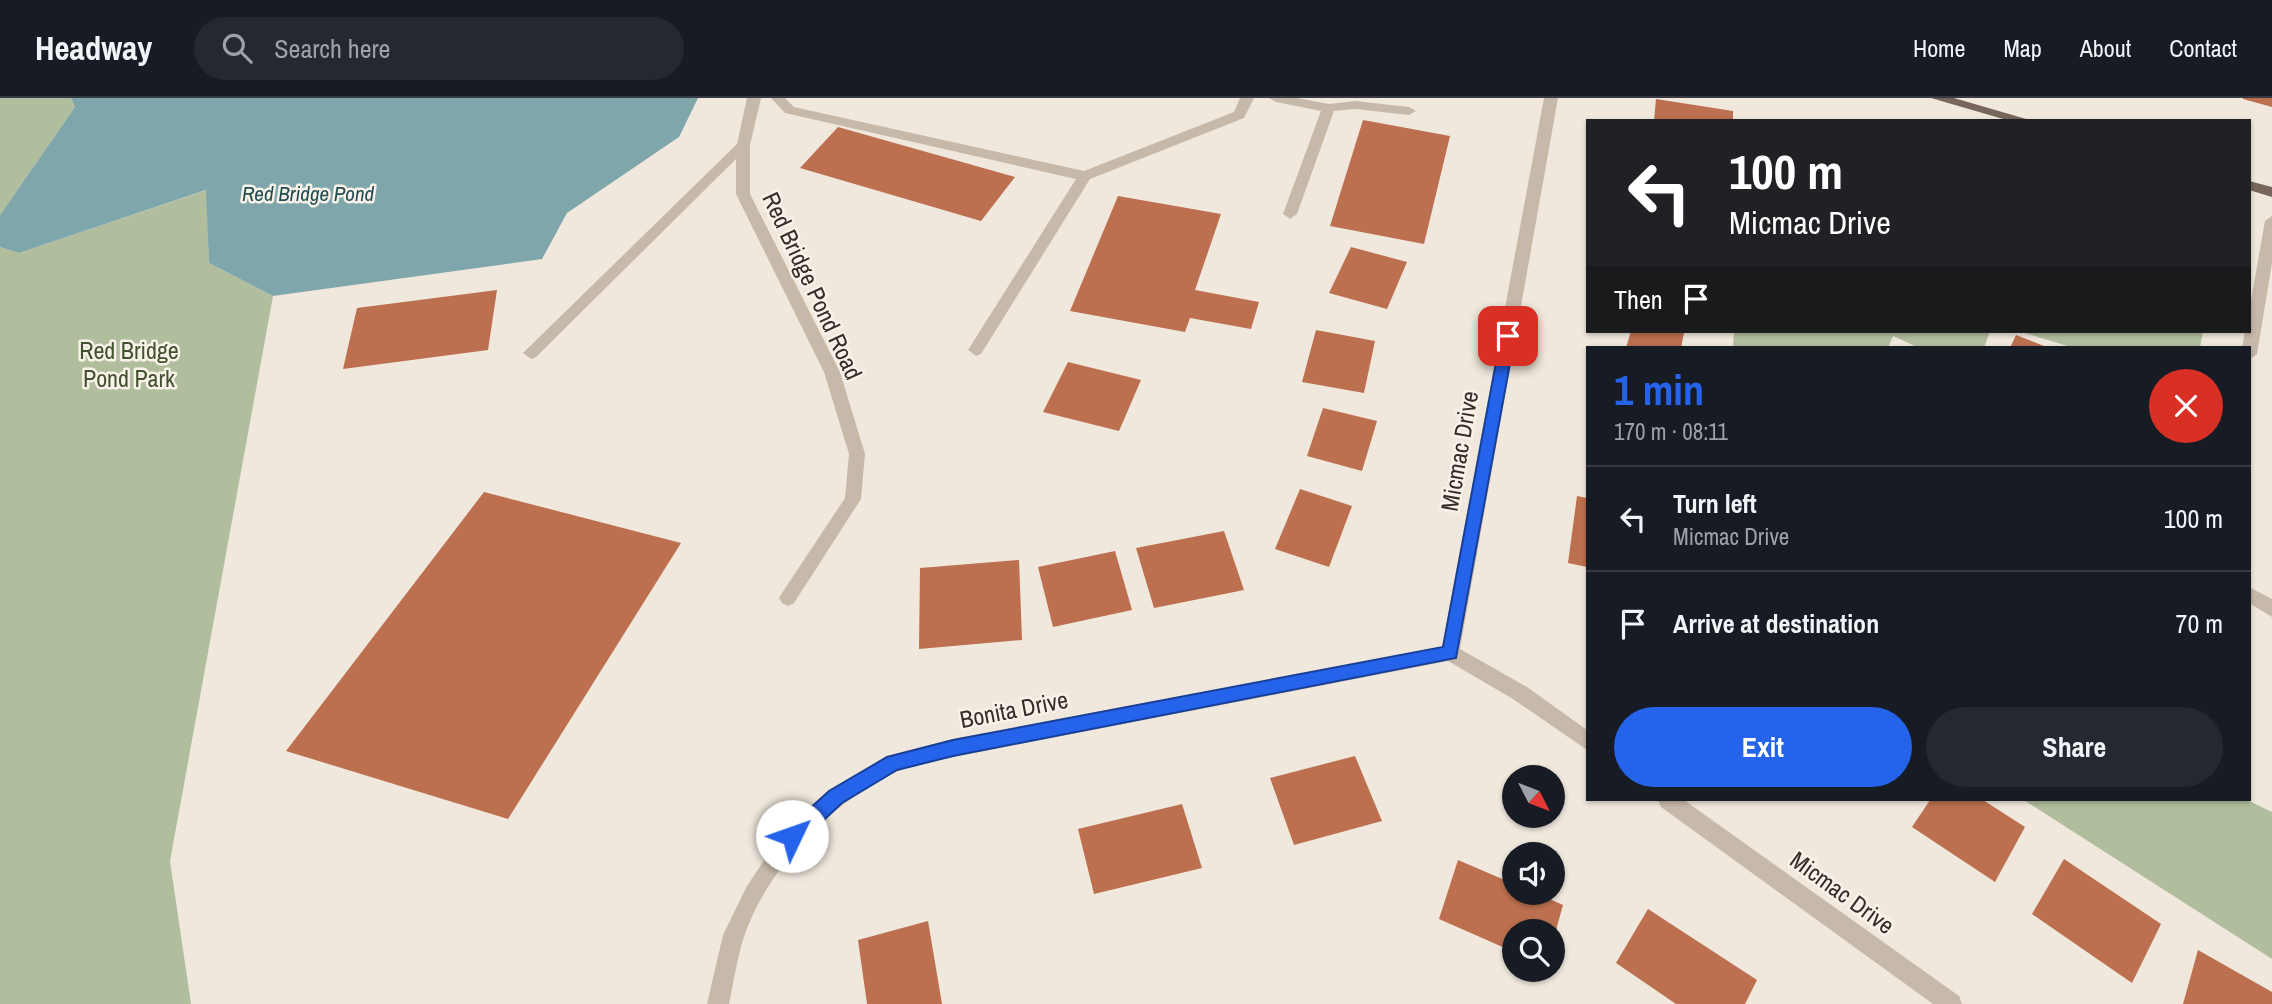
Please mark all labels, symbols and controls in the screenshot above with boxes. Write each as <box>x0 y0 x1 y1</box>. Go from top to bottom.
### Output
search box <box>194 17 684 80</box>
text: Headway <box>35 26 152 70</box>
icon: search <box>218 29 256 67</box>
text: Search here <box>274 31 390 66</box>
text: Home <box>1913 32 1965 64</box>
text: Map <box>2003 32 2042 64</box>
text: About <box>2080 32 2131 64</box>
text: Contact <box>2169 32 2237 64</box>
text: 100 m <box>1729 138 1843 204</box>
icon: left <box>1614 147 1705 238</box>
water label: Red Bridge Pond <box>242 179 374 208</box>
street label: Red Bridge Pond Road <box>755 187 870 385</box>
text: Micmac Drive <box>1729 201 1891 244</box>
icon: arrive <box>1677 280 1715 318</box>
text: Then <box>1614 282 1663 317</box>
pin <box>1478 306 1538 366</box>
icon: arrive <box>1489 317 1527 355</box>
park label: Red Bridge Pond Park <box>79 334 179 394</box>
text: 1 min <box>1614 362 1704 418</box>
button: close <box>2149 369 2223 443</box>
street label: Micmac Drive <box>1433 388 1485 513</box>
text: 170 m · 08:11 <box>1614 416 1728 447</box>
text: Turn left <box>1673 486 1757 521</box>
icon: left <box>1614 500 1652 538</box>
text: 100 m <box>2164 501 2223 536</box>
text: Micmac Drive <box>1673 521 1789 552</box>
icon: arrive <box>1614 605 1652 643</box>
text: Arrive at destination <box>1673 606 1879 641</box>
text: 70 m <box>2176 606 2223 641</box>
street label: Bonita Drive <box>957 683 1071 735</box>
button: Exit <box>1614 707 1912 787</box>
button: Share <box>1926 707 2223 787</box>
north arrow <box>1502 765 1564 828</box>
map controls <box>1502 765 1565 982</box>
position arrow <box>755 799 829 873</box>
button: sound <box>1502 842 1565 905</box>
street label: Micmac Drive <box>1784 844 1901 941</box>
button: search <box>1502 919 1565 982</box>

